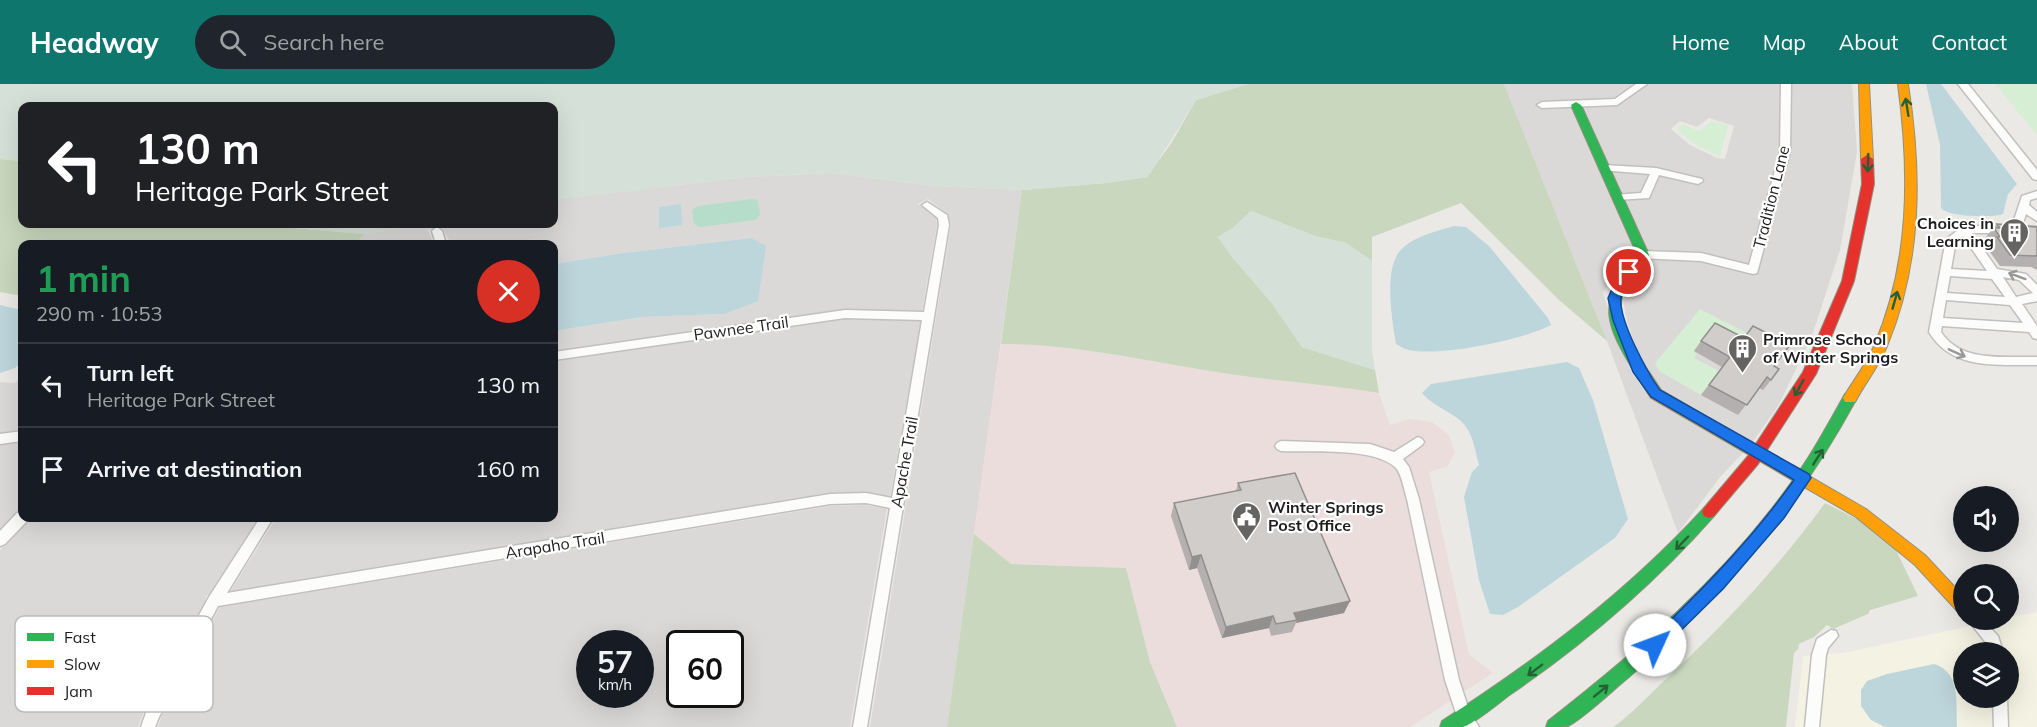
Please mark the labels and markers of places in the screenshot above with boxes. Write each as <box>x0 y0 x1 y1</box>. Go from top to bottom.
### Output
place label: Choices in Learning <box>1917 213 1994 251</box>
building icon: Choices in Learning <box>1999 216 2031 258</box>
pin <box>1603 246 1654 297</box>
place label: Primrose School of Winter Springs <box>1763 329 1898 367</box>
building icon: Primrose School of Winter Springs <box>1726 332 1758 374</box>
place label: Winter Springs Post Office <box>1268 497 1384 535</box>
public building icon: Winter Springs Post Office <box>1231 500 1263 542</box>

